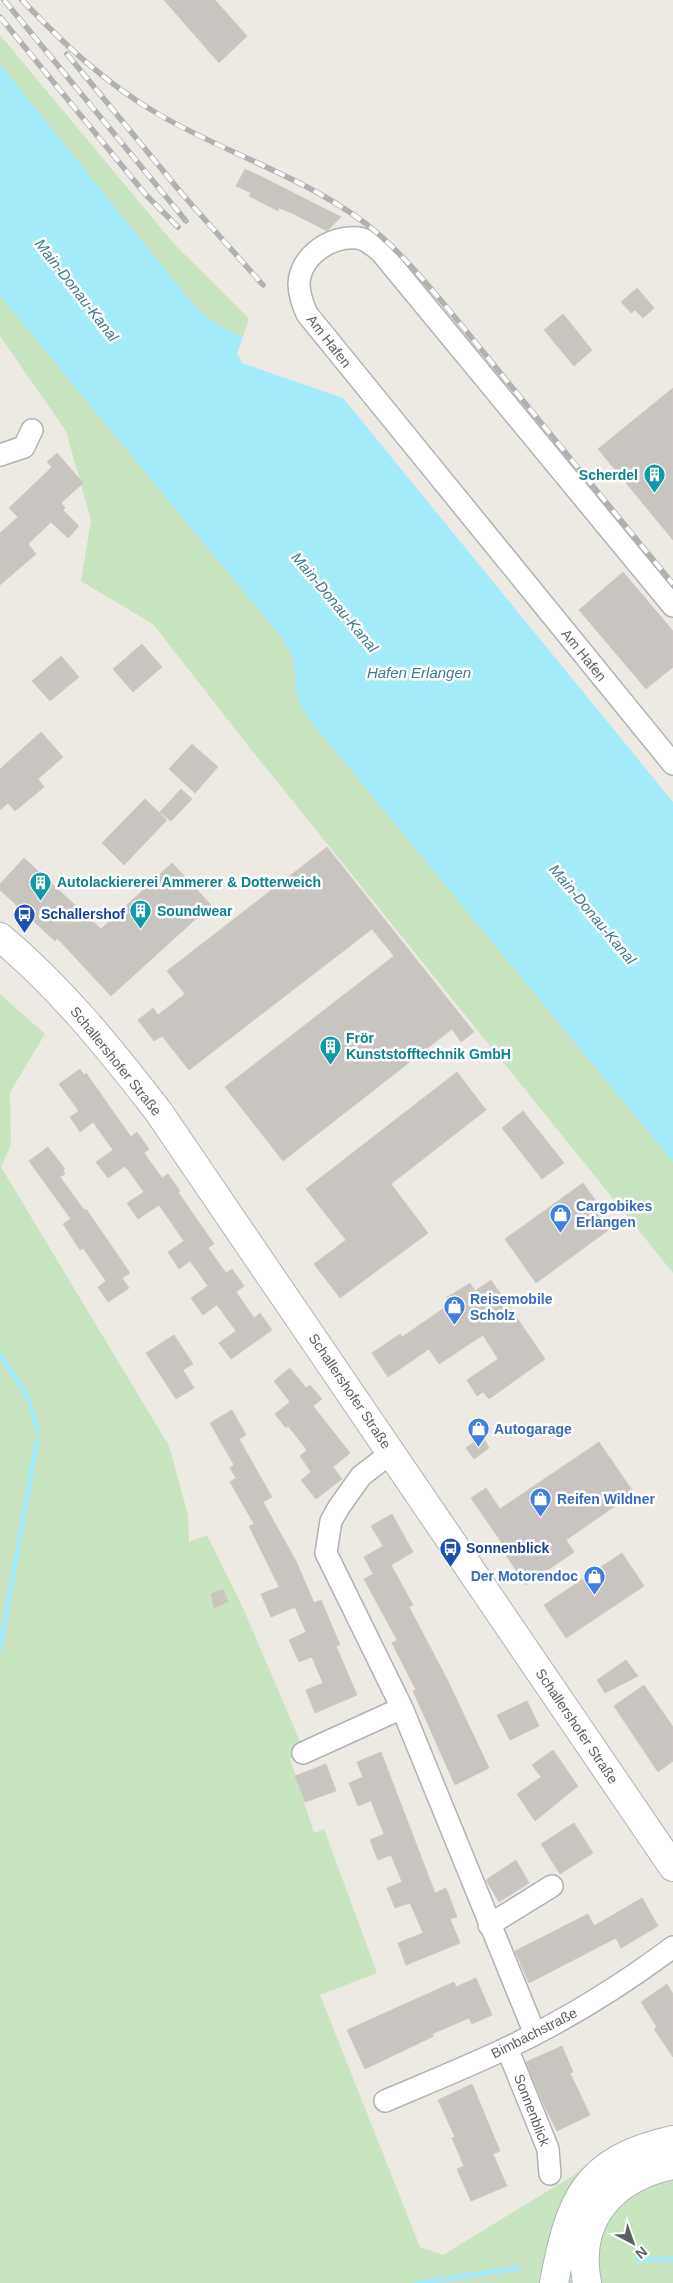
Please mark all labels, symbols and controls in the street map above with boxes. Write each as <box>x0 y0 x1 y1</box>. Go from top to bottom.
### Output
water label: Main-Donau-Kanal <box>32 235 123 345</box>
street label: Am Hafen <box>304 312 354 370</box>
building icon: Scherdel <box>642 463 666 494</box>
place label: Scherdel <box>579 467 638 483</box>
water label: Main-Donau-Kanal <box>288 549 382 656</box>
street label: Am Hafen <box>558 626 610 684</box>
water label: Hafen Erlangen <box>367 664 471 681</box>
water label: Main-Donau-Kanal <box>546 861 640 968</box>
building icon: Autolackiererei Ammerer & Dotterweich <box>29 870 53 901</box>
place label: Autolackiererei Ammerer & Dotterweich <box>57 874 321 890</box>
building icon: Soundwear <box>129 899 153 930</box>
bus stop icon: Schallershof <box>13 902 37 933</box>
place label: Soundwear <box>157 903 233 919</box>
place label: Schallershof <box>41 906 125 922</box>
street label: Schallershofer Straße <box>67 1003 165 1119</box>
place label: Frör Kunststofftechnik GmbH <box>346 1030 511 1062</box>
building icon: Frör Kunststofftechnik GmbH <box>318 1034 342 1065</box>
place label: Cargobikes Erlangen <box>576 1198 652 1230</box>
shop icon: Cargobikes Erlangen <box>548 1202 572 1233</box>
place label: Reisemobile Scholz <box>470 1291 553 1323</box>
shop icon: Reisemobile Scholz <box>442 1295 466 1326</box>
street label: Schallershofer Straße <box>306 1330 395 1452</box>
shop icon: Autogarage <box>466 1417 490 1448</box>
place label: Autogarage <box>494 1421 572 1437</box>
shop icon: Reifen Wildner <box>529 1487 553 1518</box>
place label: Reifen Wildner <box>557 1491 655 1507</box>
bus stop icon: Sonnenblick <box>438 1536 462 1567</box>
place label: Sonnenblick <box>466 1540 549 1556</box>
shop icon: Der Motorendoc <box>582 1564 606 1595</box>
place label: Der Motorendoc <box>471 1568 578 1584</box>
street label: Schallershofer Straße <box>533 1665 622 1787</box>
street label: Bimbachstraße <box>488 2004 580 2062</box>
street label: Sonnenblick <box>511 2072 553 2149</box>
north arrow <box>608 2218 658 2268</box>
text: N <box>632 2243 651 2262</box>

